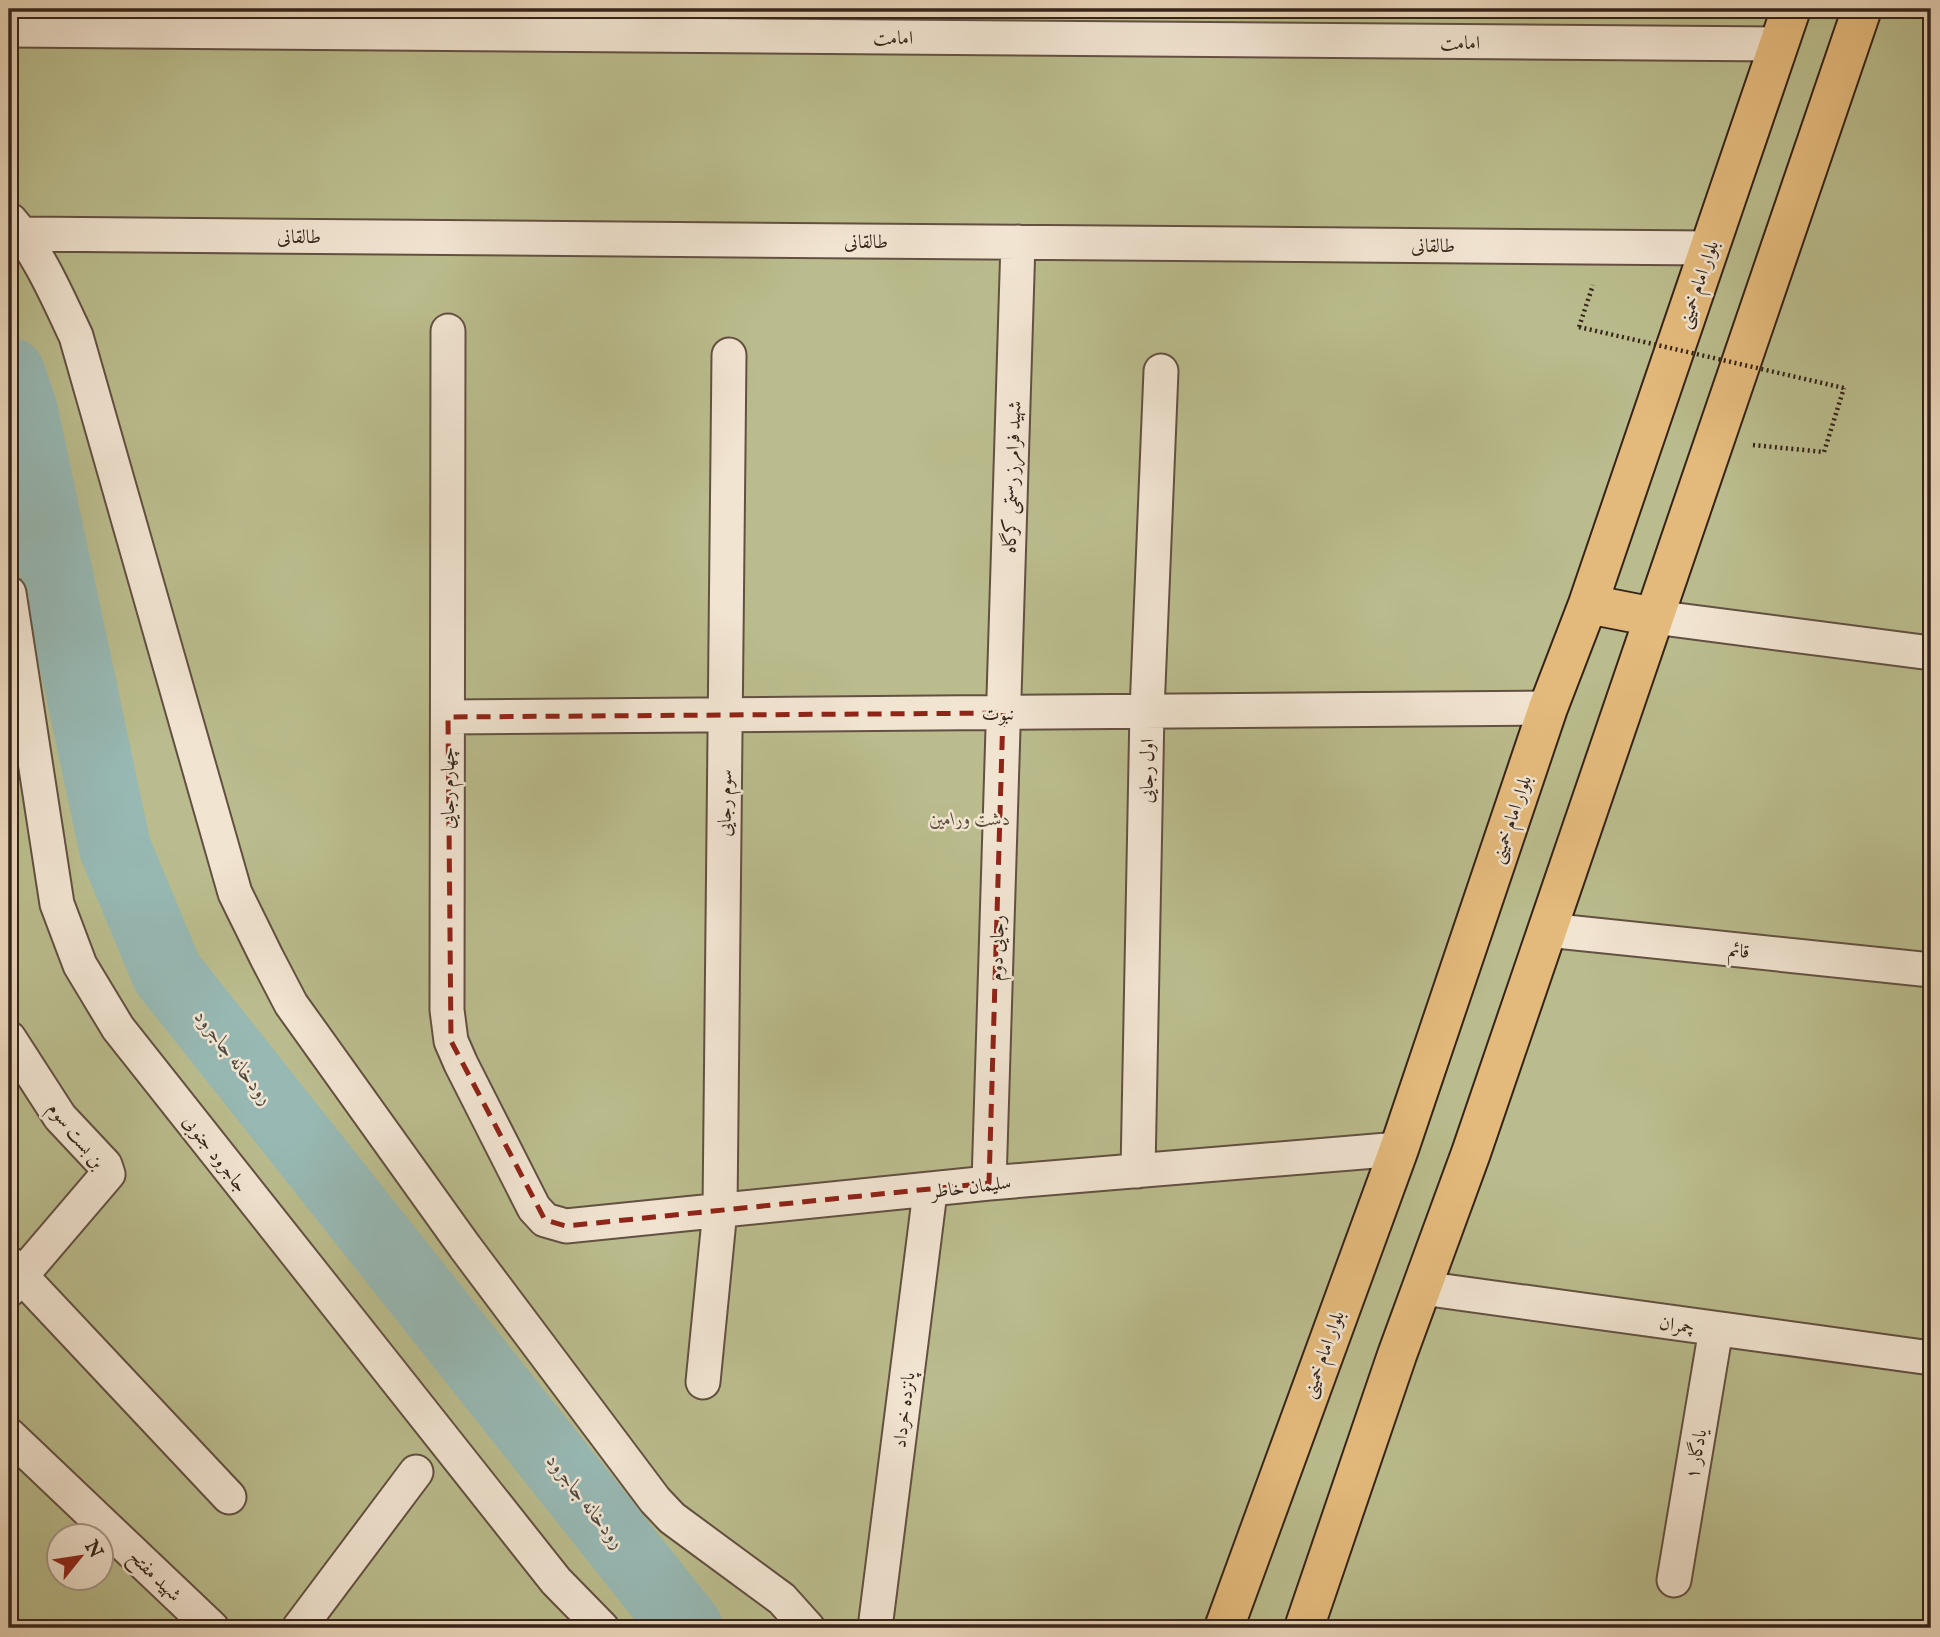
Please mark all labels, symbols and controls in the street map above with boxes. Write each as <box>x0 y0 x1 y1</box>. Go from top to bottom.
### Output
street label: امامت <box>873 27 913 51</box>
street label: امامت <box>1440 32 1480 56</box>
street label: طالقانی <box>277 226 321 250</box>
street label: طالقانی <box>844 231 888 255</box>
street label: طالقانی <box>1411 235 1455 259</box>
street label: بلوار امام خمینی <box>1673 238 1728 333</box>
street label: شهید فرامرز رستمی کرگاه <box>997 400 1028 554</box>
street label: نبوت <box>982 703 1014 727</box>
street label: اول رجایی <box>1135 738 1161 804</box>
street label: چهارم رجایی <box>437 747 464 829</box>
street label: سوم رجایی <box>713 769 742 837</box>
street label: بلوار امام خمینی <box>1486 773 1541 868</box>
park label: دشت ورامین <box>929 808 1011 832</box>
street label: رجایی دوم <box>985 915 1014 982</box>
street label: قائم <box>1727 939 1751 968</box>
water label: رودخانه جاجرود <box>187 1005 279 1111</box>
street label: بن بست سوم <box>39 1098 109 1177</box>
street label: جاجرود جنوبی <box>176 1111 252 1198</box>
street label: سلیمان خاطر <box>928 1171 1013 1205</box>
street label: بلوار امام خمینی <box>1297 1308 1354 1403</box>
street label: چمران <box>1658 1312 1696 1340</box>
street label: پانزده خرداد <box>888 1370 922 1449</box>
street label: یادگار ۱ <box>1680 1426 1713 1481</box>
water label: رودخانه جاجرود <box>539 1449 631 1555</box>
north arrow <box>46 1522 116 1592</box>
text: N <box>78 1536 108 1563</box>
street label: شهید مفتح <box>120 1545 186 1610</box>

